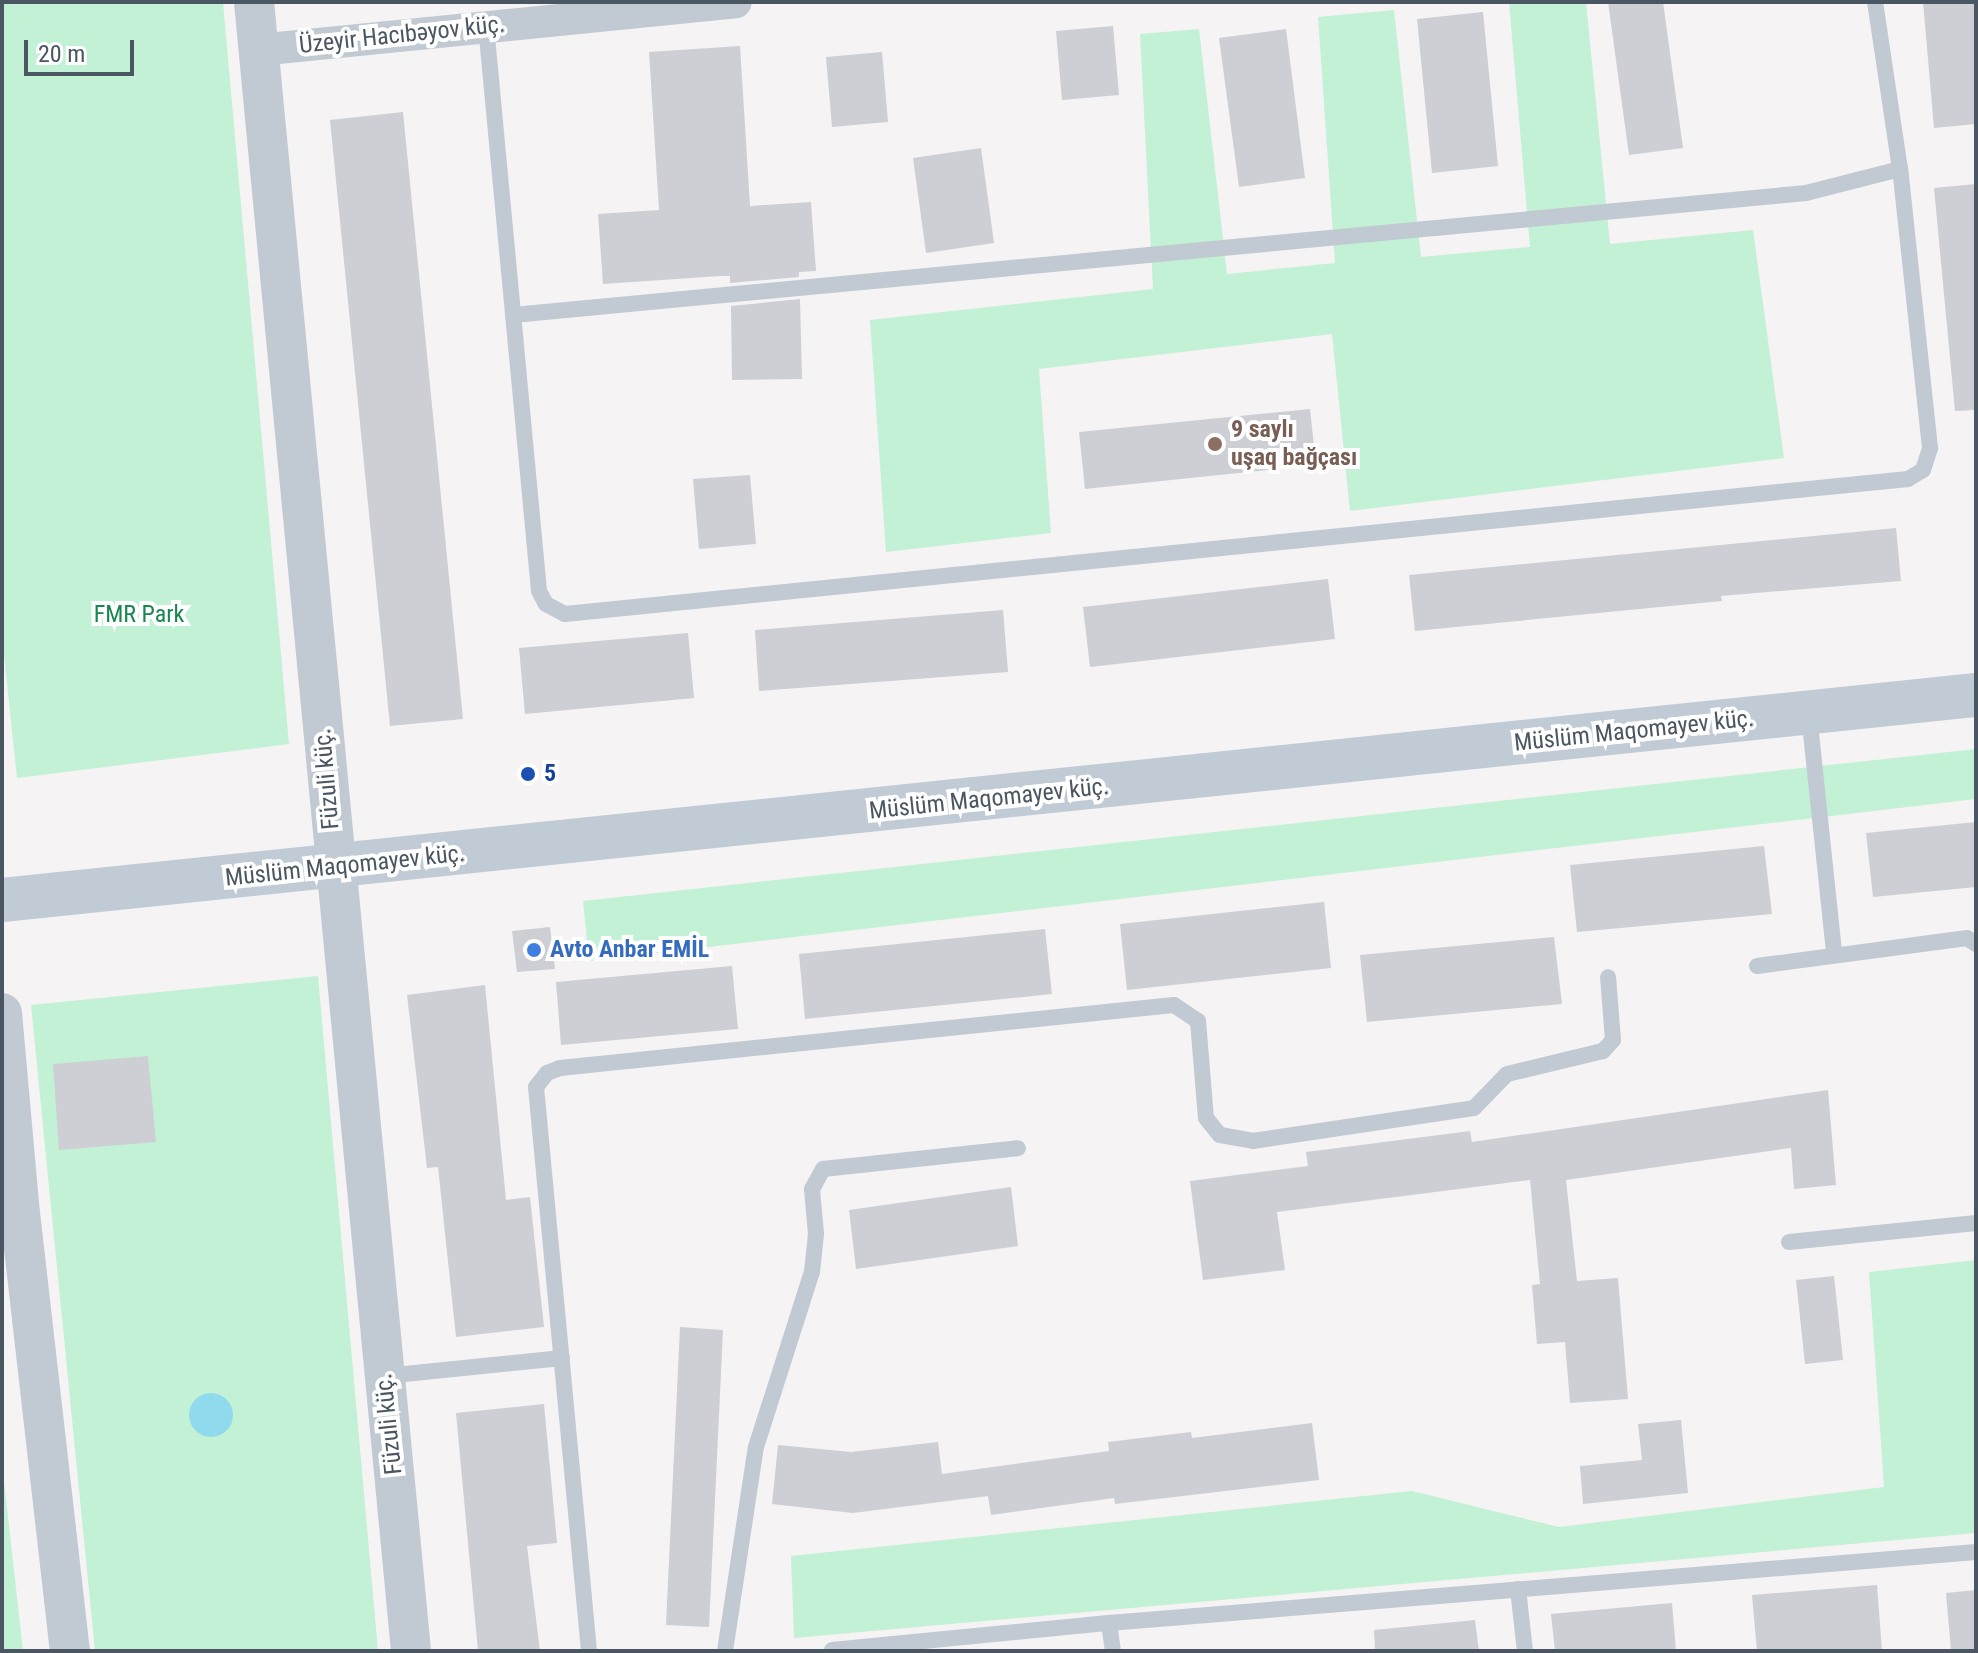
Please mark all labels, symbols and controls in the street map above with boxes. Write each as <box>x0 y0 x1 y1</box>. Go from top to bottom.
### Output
street label: Üzeyir Hacıbəyov küç. <box>298 10 506 60</box>
scale bar <box>28 24 138 74</box>
text: 20 m <box>38 40 85 68</box>
place label: 9 saylı uşaq bağçası <box>1231 416 1357 472</box>
marker: 9 saylı uşaq bağçası <box>1206 435 1224 453</box>
park label: FMR Park <box>94 601 184 629</box>
street label: Müslüm Maqomayev küç. <box>1513 704 1755 758</box>
street label: Füzuli küç. <box>308 727 346 831</box>
place label: 5 <box>544 760 556 788</box>
marker: 5 <box>519 765 537 783</box>
street label: Müslüm Maqomayev küç. <box>868 772 1110 826</box>
street label: Müslüm Maqomayev küç. <box>224 839 466 893</box>
place label: Avto Anbar EMİL <box>550 936 709 964</box>
marker: Avto Anbar EMİL <box>525 941 543 959</box>
street label: Füzuli küç. <box>369 1372 409 1476</box>

